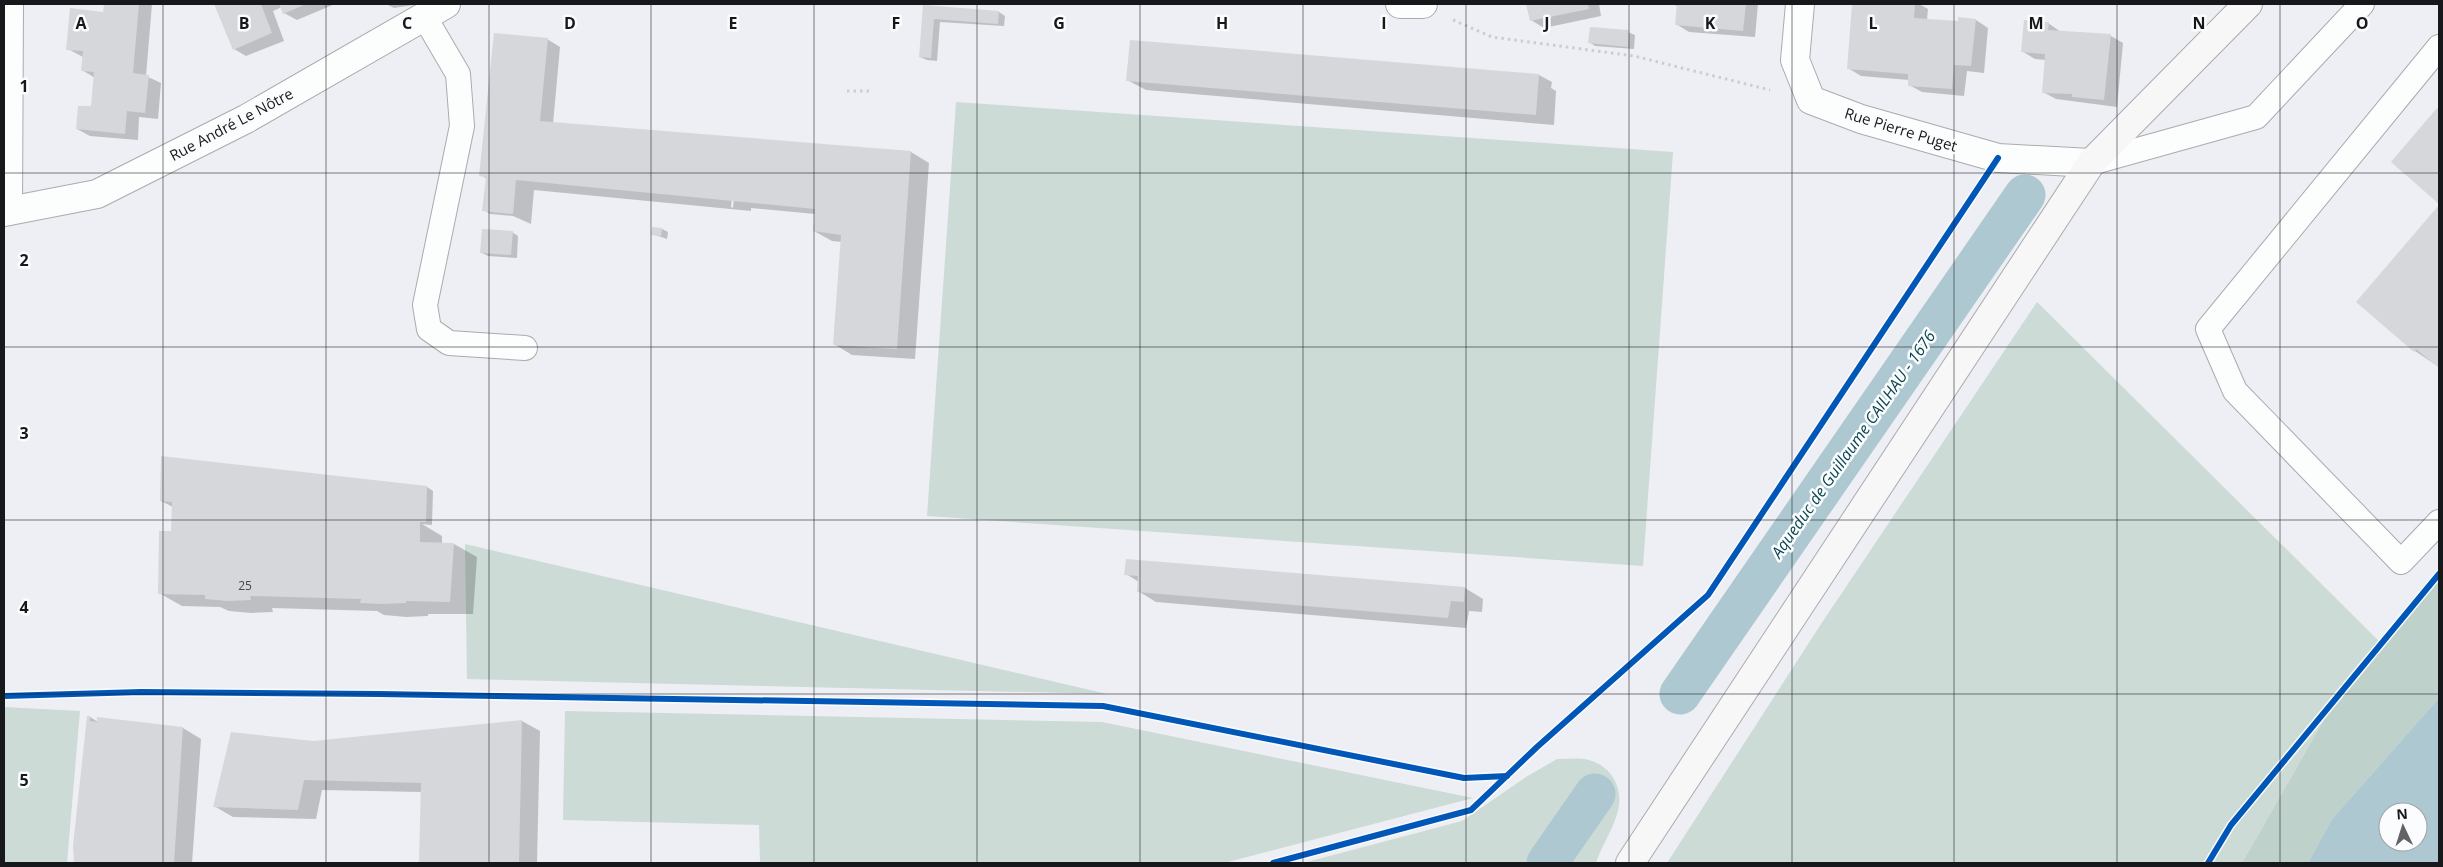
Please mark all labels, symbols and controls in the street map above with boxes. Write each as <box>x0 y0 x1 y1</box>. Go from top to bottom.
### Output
text: A <box>75 12 87 34</box>
text: B <box>239 12 249 34</box>
text: C <box>402 12 412 34</box>
text: D <box>564 12 576 34</box>
text: E <box>729 12 738 34</box>
text: F <box>892 12 900 34</box>
text: G <box>1053 12 1065 34</box>
text: H <box>1216 12 1228 34</box>
text: I <box>1381 12 1387 34</box>
text: J <box>1542 12 1550 34</box>
text: K <box>1705 12 1716 34</box>
text: L <box>1868 12 1878 34</box>
text: M <box>2028 12 2044 34</box>
text: N <box>2192 12 2206 34</box>
text: O <box>2356 12 2368 34</box>
text: 1 <box>19 75 29 97</box>
street label: Rue André Le Nôtre <box>166 83 296 165</box>
street label: Rue Pierre Puget <box>1842 102 1960 156</box>
text: 2 <box>19 249 29 271</box>
water label: Aqueduc de Guillaume CAILHAU - 1676 <box>1765 326 1940 563</box>
text: 3 <box>19 422 29 444</box>
house number: 25 <box>238 577 252 594</box>
text: 4 <box>19 596 29 618</box>
text: 5 <box>19 769 29 791</box>
north arrow <box>2378 802 2428 852</box>
text: N <box>2396 804 2408 823</box>

